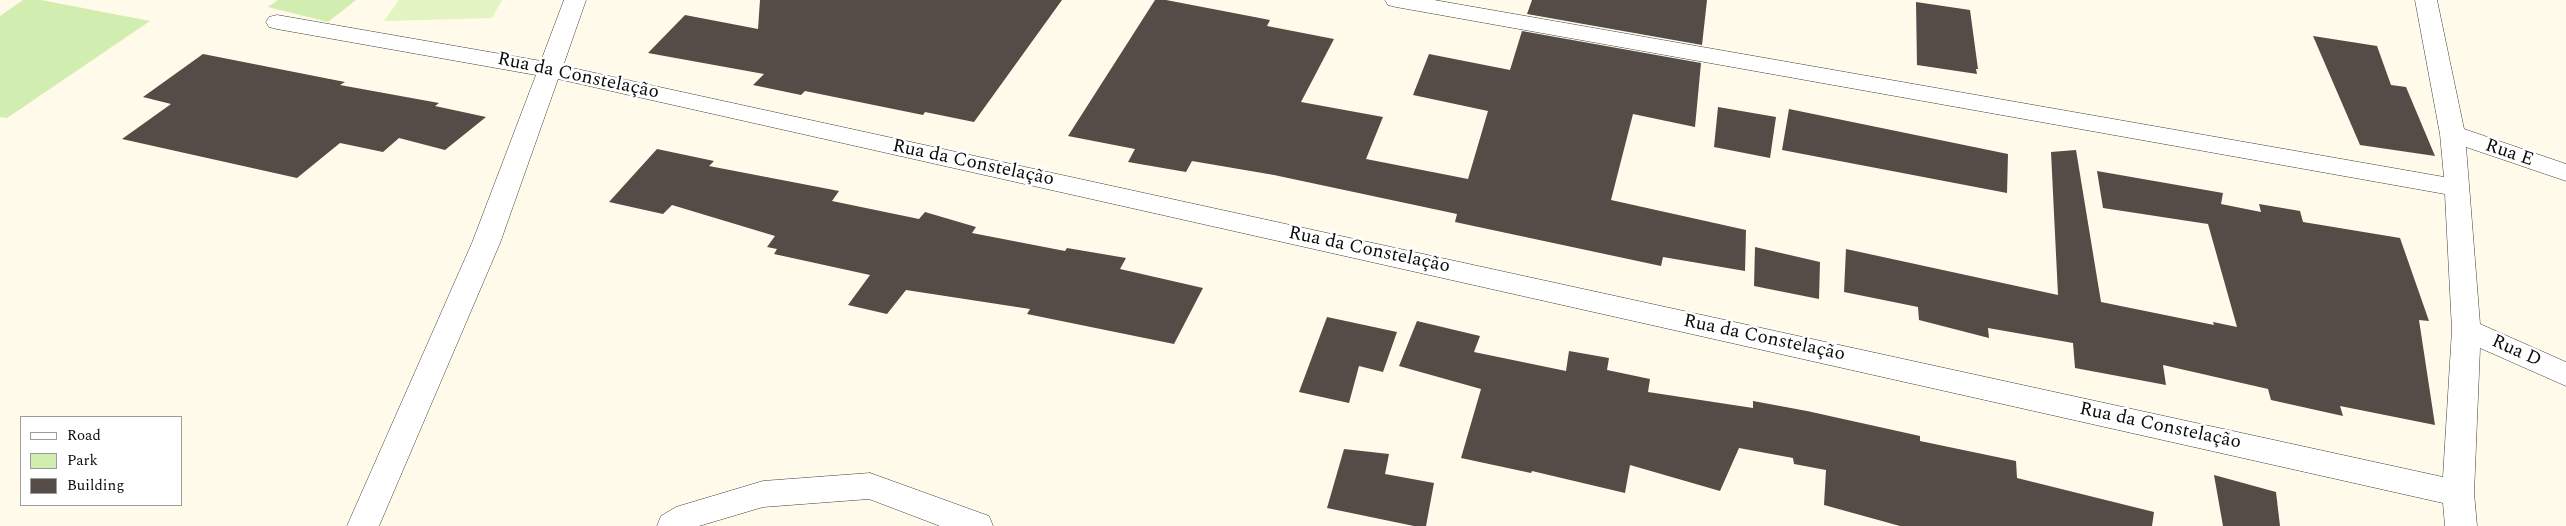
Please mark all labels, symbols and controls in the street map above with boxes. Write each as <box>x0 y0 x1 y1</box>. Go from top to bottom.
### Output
street label: Rua da Constelação <box>495 49 661 105</box>
street label: Rua E <box>2482 135 2536 173</box>
street label: Rua da Constelação <box>890 136 1056 192</box>
street label: Rua da Constelação <box>1286 223 1452 279</box>
street label: Rua da Constelação <box>1681 311 1847 367</box>
street label: Rua D <box>2488 331 2544 373</box>
street label: Rua da Constelação <box>2077 399 2243 455</box>
legend <box>20 416 182 506</box>
text: Road <box>67 424 101 447</box>
text: Park <box>67 449 98 472</box>
text: Building <box>67 474 124 497</box>

